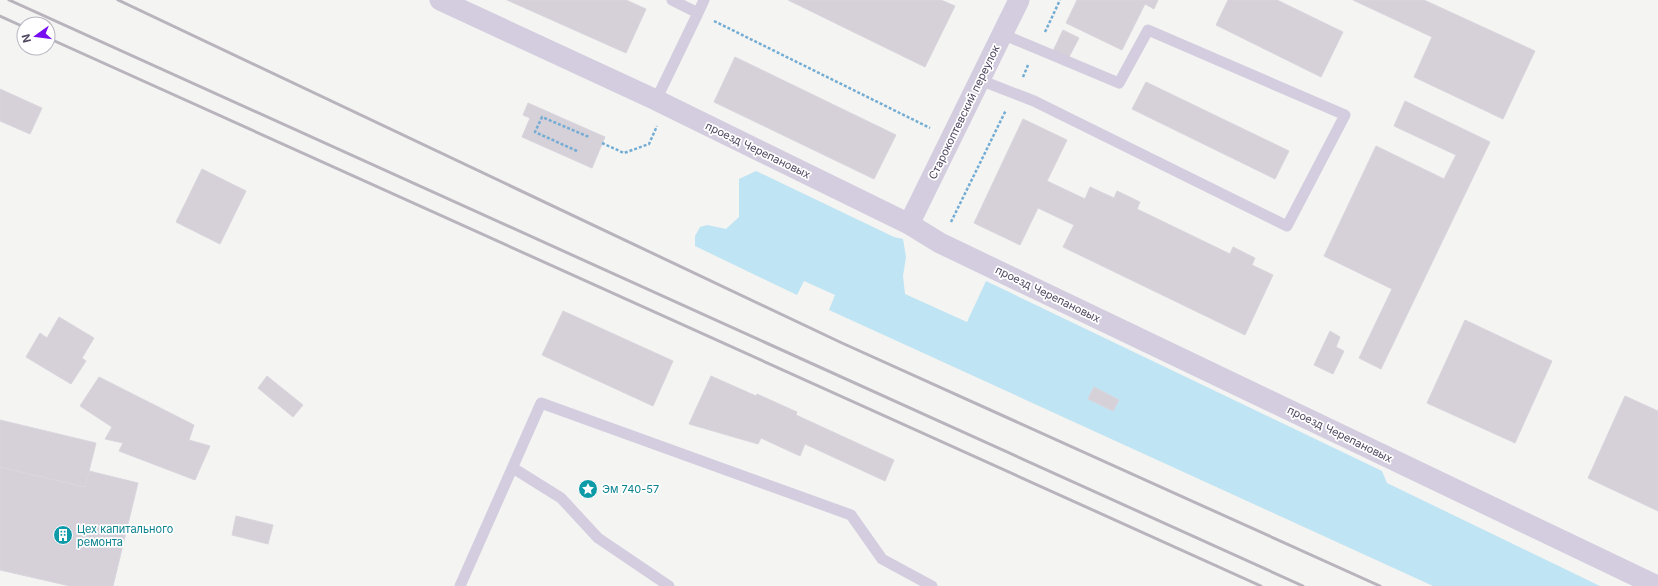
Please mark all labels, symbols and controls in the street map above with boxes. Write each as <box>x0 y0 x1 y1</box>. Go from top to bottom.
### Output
north arrow <box>16 16 56 56</box>
text: N <box>18 33 34 44</box>
street label: Старокоптевский переулок <box>925 43 1003 181</box>
street label: проезд Черепановых <box>703 119 813 181</box>
street label: проезд Черепановых <box>993 263 1103 325</box>
street label: проезд Черепановых <box>1285 403 1395 465</box>
place icon: Эм 740-57 <box>577 478 599 500</box>
place label: Эм 740-57 <box>602 482 659 496</box>
place label: Цех капитального ремонта <box>77 522 174 549</box>
building icon: Цех капитального ремонта <box>52 524 74 546</box>

